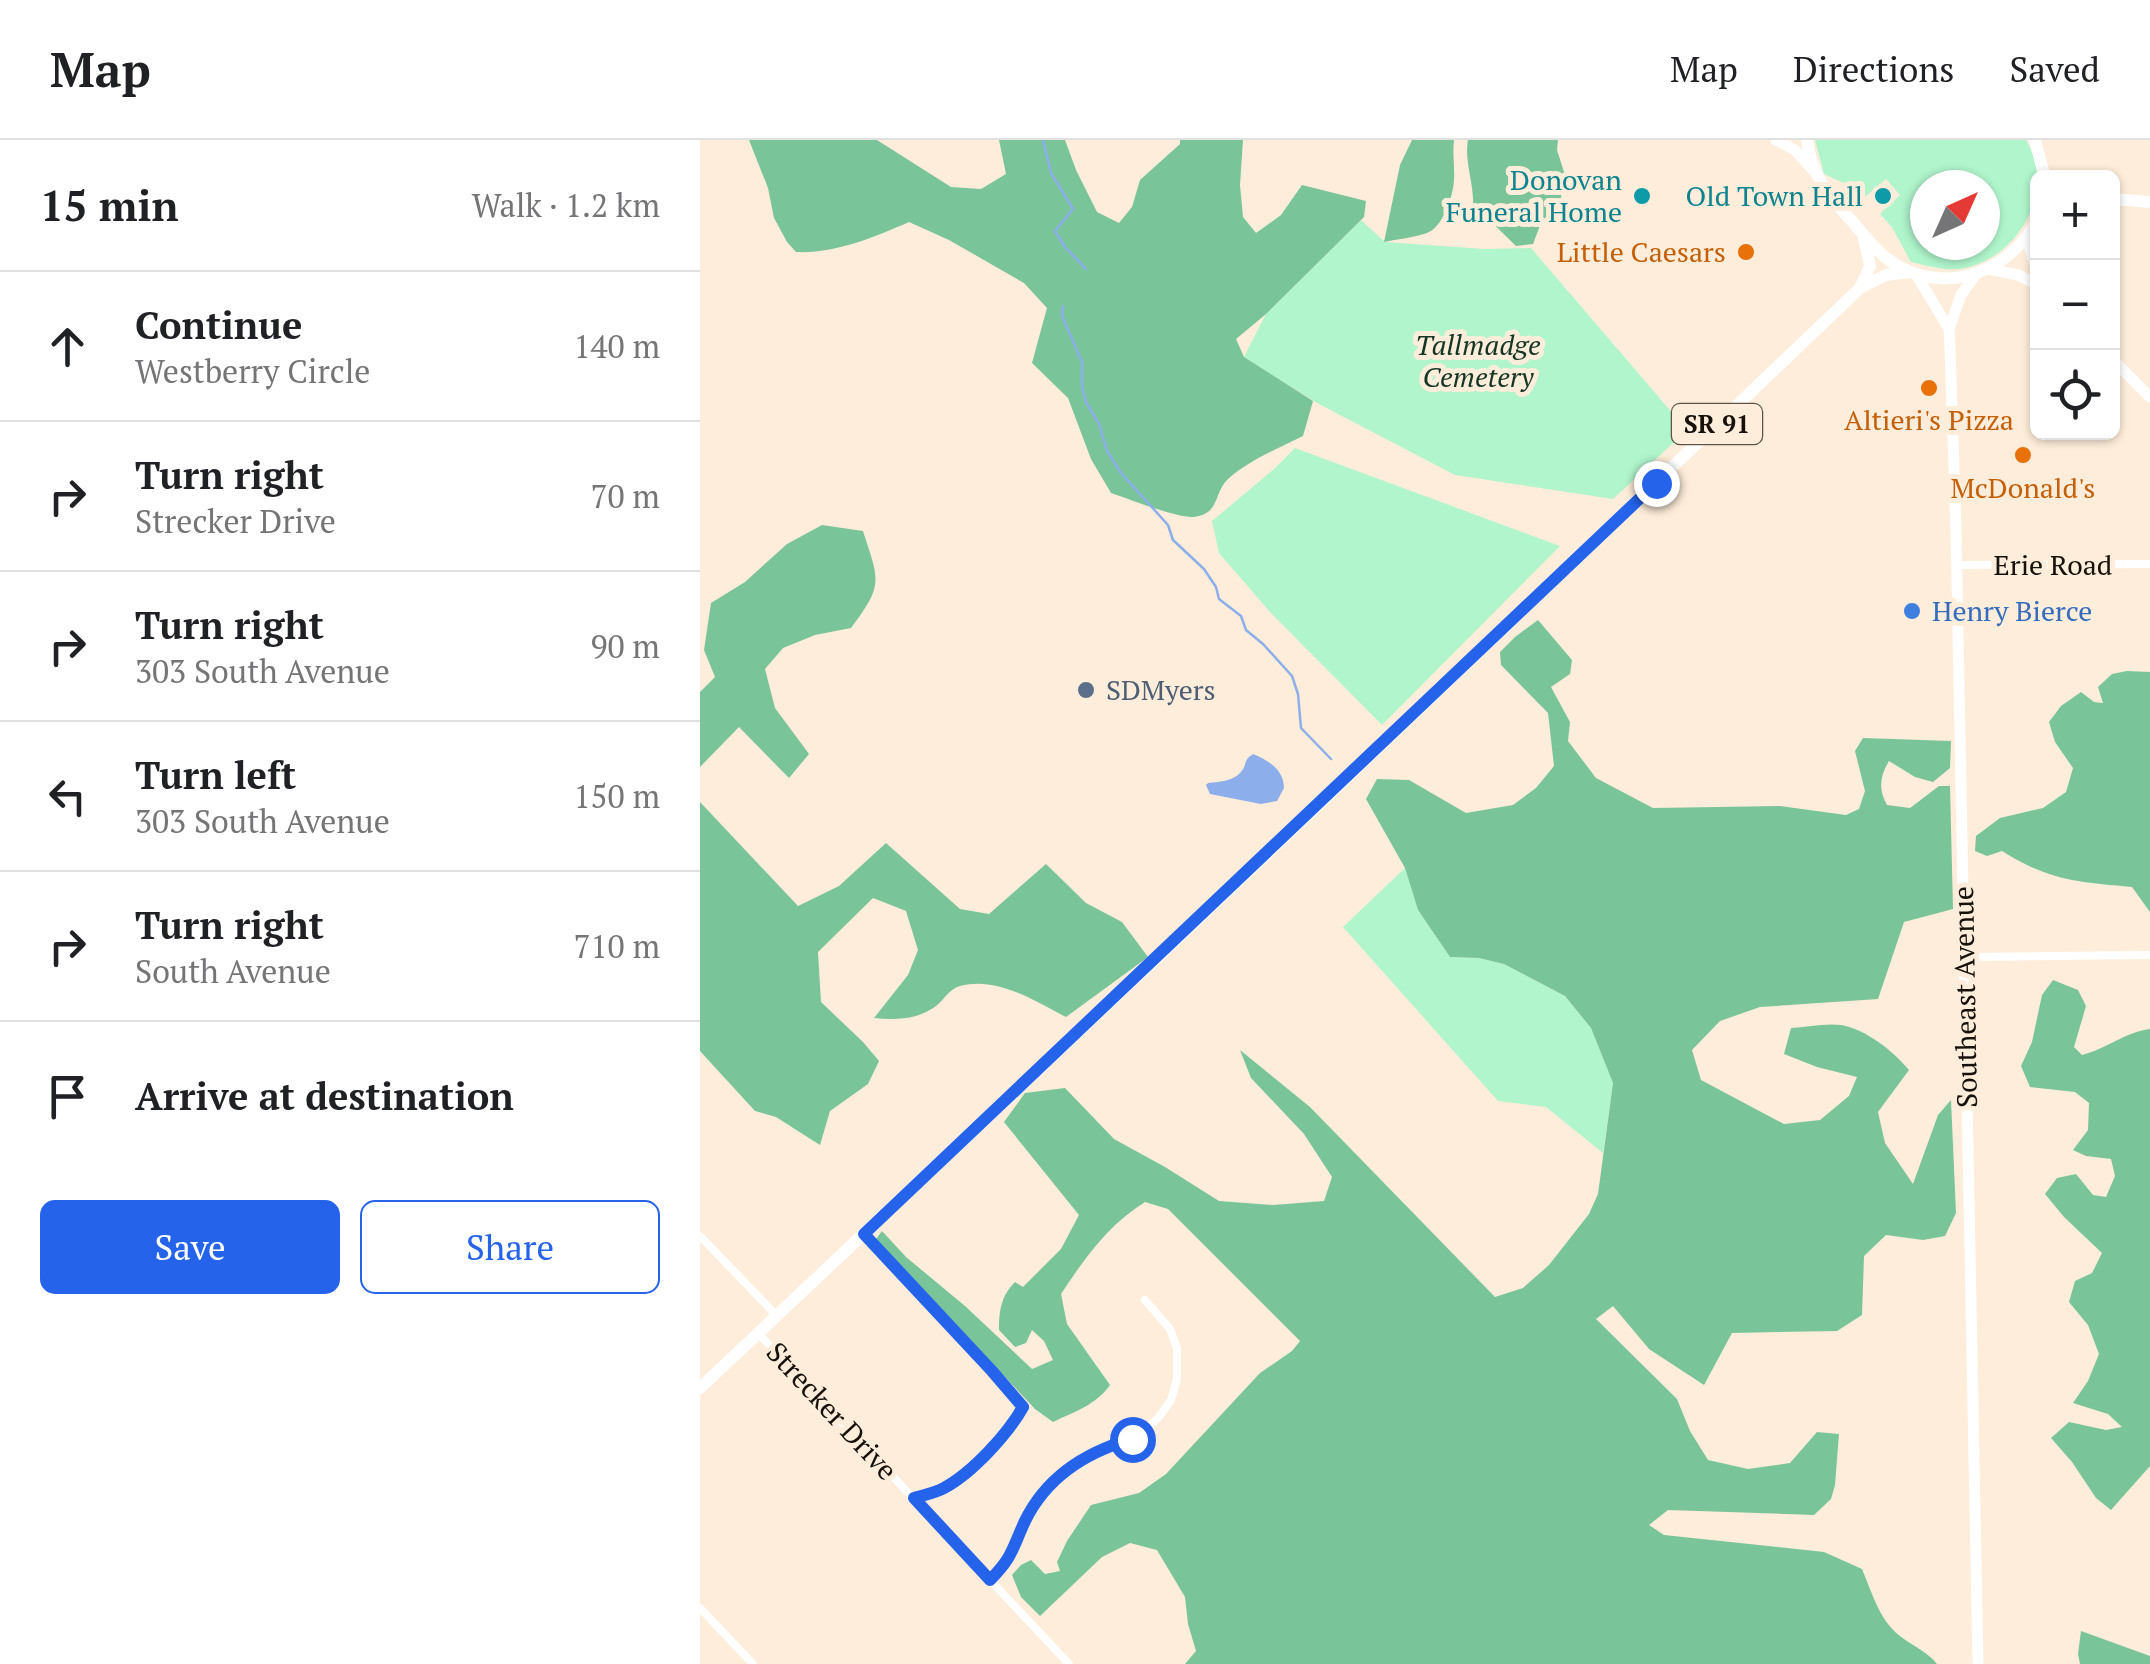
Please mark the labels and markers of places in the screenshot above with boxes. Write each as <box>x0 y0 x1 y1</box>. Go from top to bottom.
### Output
place label: Donovan Funeral Home <box>1446 161 1622 230</box>
place label: Old Town Hall <box>1686 177 1863 214</box>
marker: Donovan Funeral Home <box>1631 185 1653 207</box>
marker: Old Town Hall <box>1872 185 1894 207</box>
place label: Little Caesars <box>1557 233 1726 270</box>
marker: Little Caesars <box>1735 241 1757 263</box>
marker: Altieri's Pizza <box>1918 377 1940 399</box>
place label: Altieri's Pizza <box>1844 401 2014 438</box>
marker: McDonald's <box>2012 444 2034 466</box>
place label: McDonald's <box>1951 469 2095 506</box>
place label: Henry Bierce <box>1932 592 2092 629</box>
marker: Henry Bierce <box>1901 600 1923 622</box>
place label: SDMyers <box>1106 671 1216 708</box>
marker: SDMyers <box>1075 679 1097 701</box>

